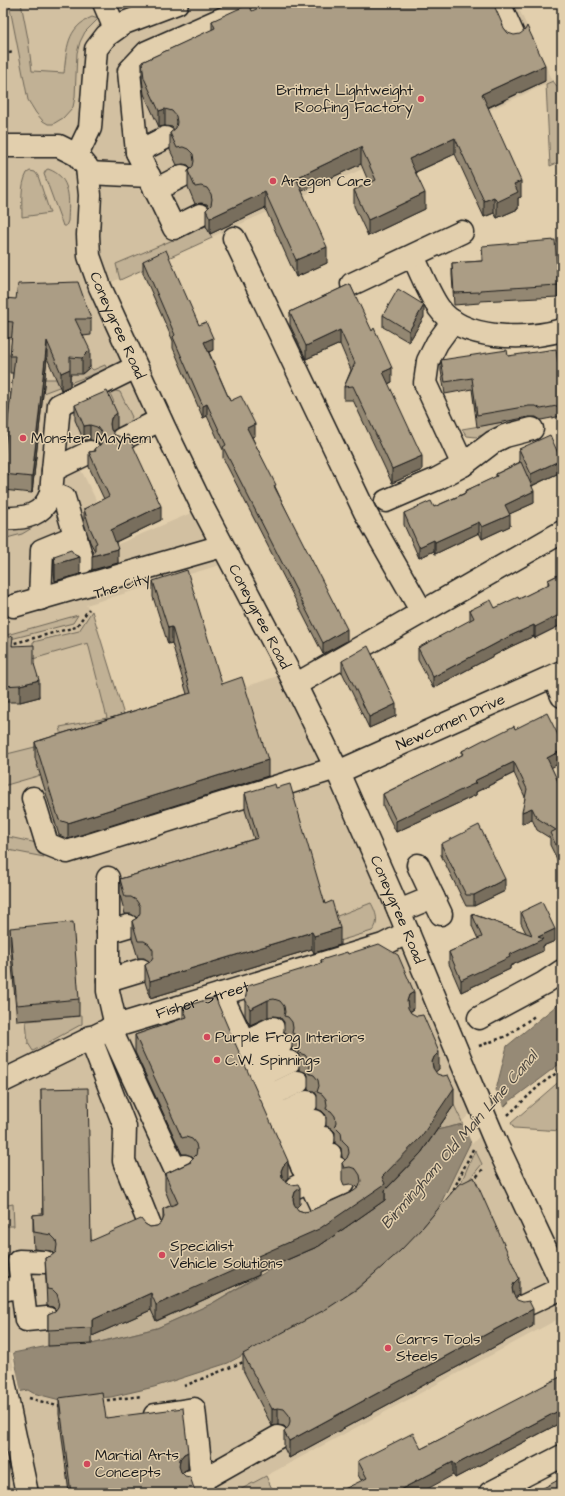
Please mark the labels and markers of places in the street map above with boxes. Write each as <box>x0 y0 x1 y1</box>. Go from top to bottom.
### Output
place label: Britmet Lightweight Roofing Factory <box>276 80 413 119</box>
marker: Britmet Lightweight Roofing Factory <box>416 94 426 104</box>
place label: Aregon Care <box>281 171 371 193</box>
marker: Aregon Care <box>268 176 278 186</box>
place label: Monster Mayhem <box>31 428 151 450</box>
marker: Monster Mayhem <box>18 433 28 443</box>
place label: Purple Frog Interiors <box>215 1027 365 1049</box>
marker: Purple Frog Interiors <box>202 1032 212 1042</box>
place label: C.W. Spinnings <box>225 1050 321 1072</box>
marker: C.W. Spinnings <box>212 1055 222 1065</box>
place label: Specialist Vehicle Solutions <box>170 1236 284 1274</box>
marker: Specialist Vehicle Solutions <box>157 1250 167 1260</box>
place label: Carrs Tools Steels <box>396 1329 481 1367</box>
marker: Carrs Tools Steels <box>383 1343 393 1353</box>
place label: Martial Arts Concepts <box>95 1445 180 1483</box>
marker: Martial Arts Concepts <box>82 1459 92 1469</box>

